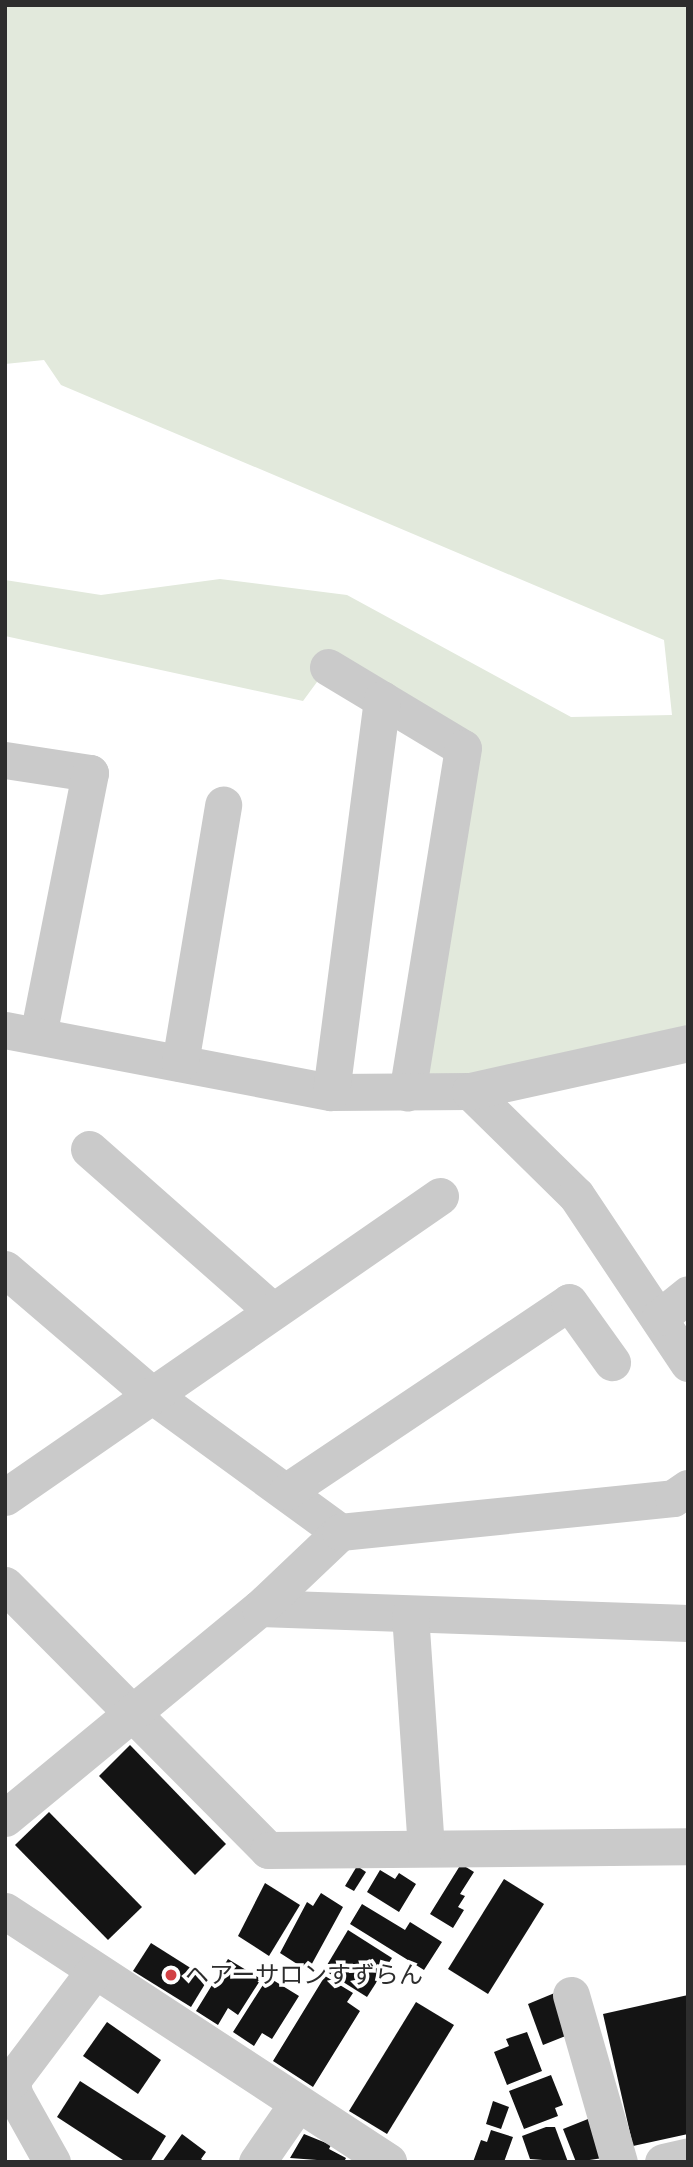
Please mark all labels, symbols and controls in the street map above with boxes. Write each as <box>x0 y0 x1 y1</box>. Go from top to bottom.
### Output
place label: ヘアーサロンすずらん <box>185 1961 424 1989</box>
marker: ヘアーサロンすずらん <box>163 1967 179 1983</box>

